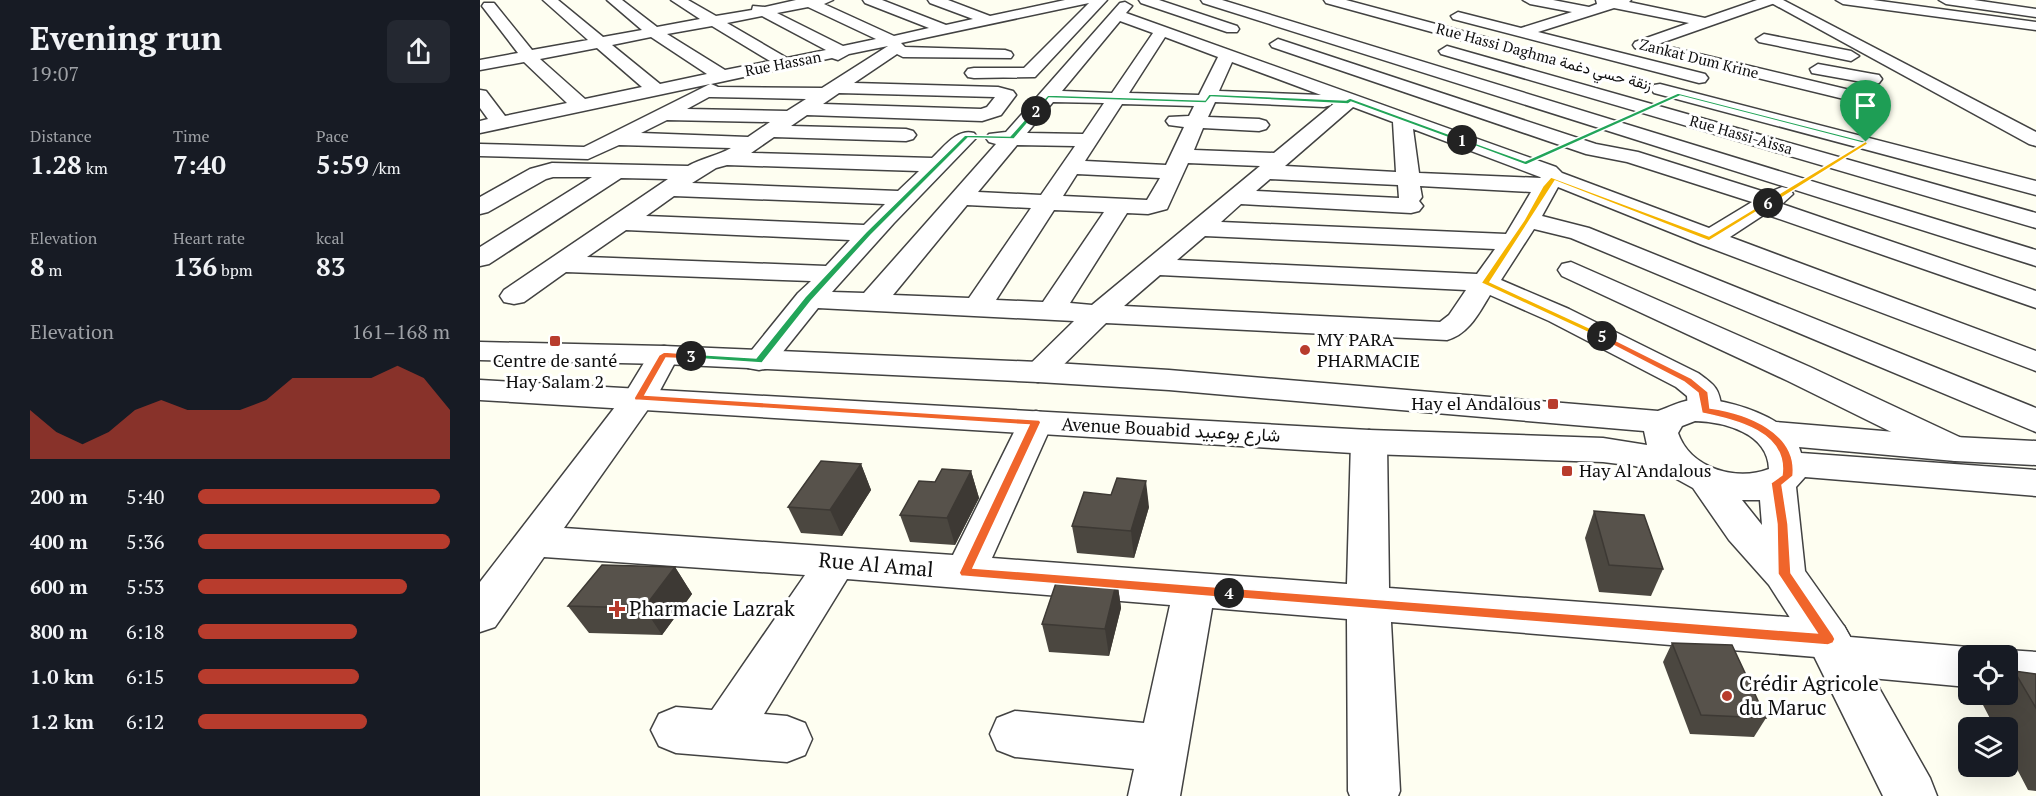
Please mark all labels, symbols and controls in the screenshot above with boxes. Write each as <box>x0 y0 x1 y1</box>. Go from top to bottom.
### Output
text: Evening run <box>30 16 222 59</box>
street label: Rue Hassi Daghma زنقة حسي دغمة <box>1433 18 1654 98</box>
button: share <box>387 20 450 83</box>
street label: Zankat Dum Krine <box>1637 34 1761 83</box>
street label: Rue Hassan <box>743 46 823 80</box>
text: 19:07 <box>30 60 79 87</box>
pin <box>1840 80 1891 142</box>
icon: arrive <box>1849 89 1882 122</box>
pin: 2 <box>1021 96 1051 126</box>
text: 2 <box>1031 100 1041 122</box>
street label: Rue Hassi-Aissa <box>1687 110 1796 158</box>
text: Distance <box>30 125 92 147</box>
text: Time <box>173 125 210 147</box>
text: Pace <box>316 125 349 147</box>
pin: 1 <box>1447 125 1477 155</box>
text: 1 <box>1457 129 1467 151</box>
text: 1.28 <box>30 147 82 181</box>
text: 7:40 <box>173 147 226 181</box>
text: 5:59 <box>316 147 369 181</box>
text: km <box>82 157 108 179</box>
text: /km <box>369 157 400 179</box>
pin: 6 <box>1753 188 1783 218</box>
text: 6 <box>1763 192 1773 214</box>
text: Elevation <box>30 227 97 249</box>
text: Heart rate <box>173 227 245 249</box>
text: kcal <box>316 227 344 249</box>
text: 8 <box>30 249 45 283</box>
text: 136 <box>173 249 217 283</box>
text: 83 <box>316 249 345 283</box>
text: m <box>45 259 62 281</box>
text: bpm <box>217 259 253 281</box>
text: Elevation <box>30 318 114 345</box>
text: 161–168 m <box>351 318 450 345</box>
pin: 5 <box>1587 321 1617 351</box>
text: 5 <box>1597 325 1607 347</box>
place label: MY PARA PHARMACIE <box>1317 327 1420 372</box>
marker: Centre de santé Hay Salam 2 <box>548 334 562 348</box>
pin: 3 <box>676 341 706 371</box>
marker: MY PARA PHARMACIE <box>1298 343 1312 357</box>
text: 3 <box>686 345 696 367</box>
place label: Centre de santé Hay Salam 2 <box>493 348 617 393</box>
place label: Hay el Andalous <box>1411 391 1541 415</box>
marker: Hay el Andalous <box>1546 397 1560 411</box>
street label: Avenue Bouabid شارع بوعبيد <box>1061 411 1281 448</box>
place label: Hay Al Andalous <box>1579 458 1712 482</box>
marker: Hay Al Andalous <box>1560 464 1574 478</box>
text: 200 m <box>30 483 88 510</box>
text: 5:40 <box>126 483 165 510</box>
text: 400 m <box>30 528 88 555</box>
text: 5:36 <box>126 528 165 555</box>
street label: Rue Al Amal <box>817 545 935 583</box>
text: 600 m <box>30 573 88 600</box>
text: 5:53 <box>126 573 165 600</box>
pin: 4 <box>1214 578 1244 608</box>
text: 4 <box>1224 582 1234 604</box>
place label: Pharmacie Lazrak <box>629 594 795 622</box>
marker: Pharmacie Lazrak <box>610 602 624 616</box>
text: 800 m <box>30 618 88 645</box>
text: 6:18 <box>126 618 165 645</box>
map controls <box>1958 645 2018 777</box>
button: locate <box>1958 645 2018 705</box>
text: 1.0 km <box>30 663 94 690</box>
text: 6:15 <box>126 663 165 690</box>
place label: Crédir Agricole du Maruc <box>1739 669 1879 721</box>
marker: Crédir Agricole du Maruc <box>1720 689 1734 703</box>
text: 1.2 km <box>30 708 94 735</box>
text: 6:12 <box>126 708 165 735</box>
button: layers <box>1958 717 2018 777</box>

